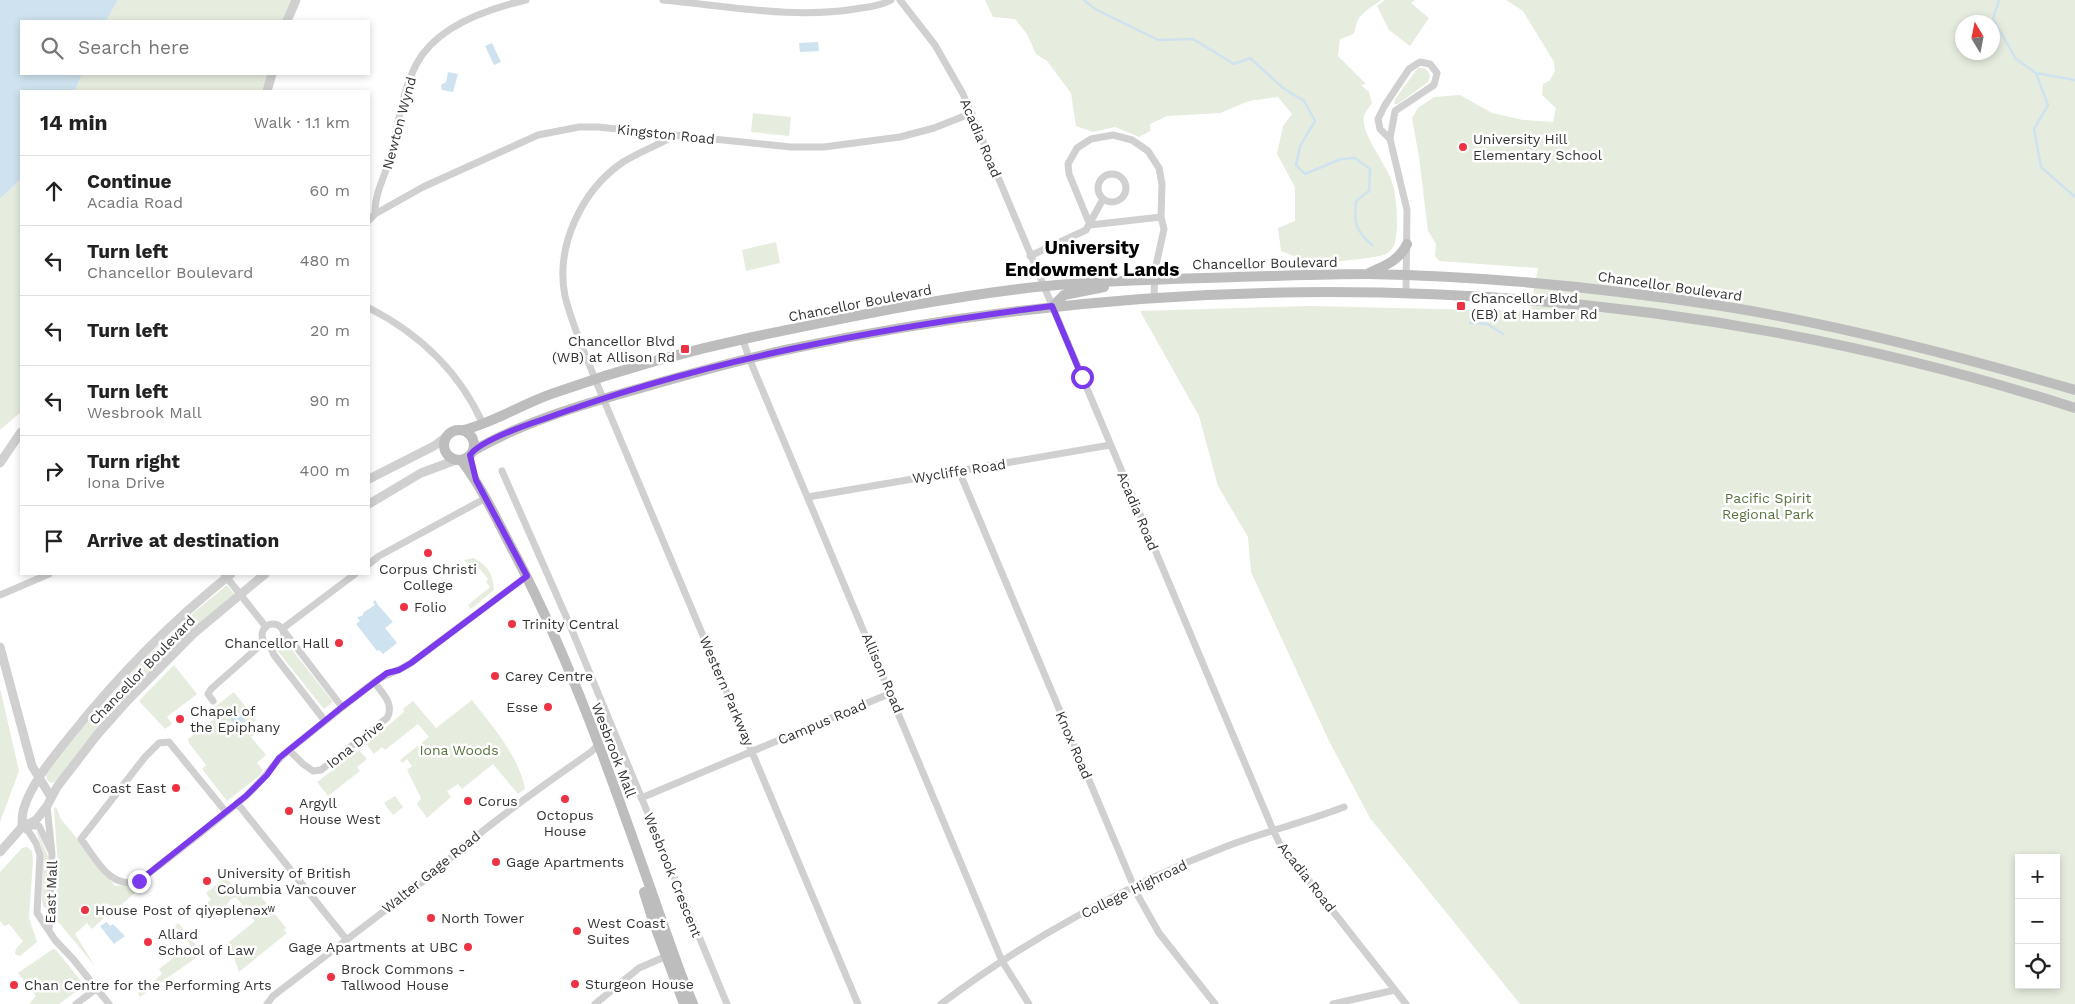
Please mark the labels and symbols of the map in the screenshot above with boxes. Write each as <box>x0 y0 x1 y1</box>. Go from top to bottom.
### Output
north arrow <box>1955 15 2000 60</box>
street label: Newton Wynd <box>379 75 419 171</box>
street label: Acadia Road <box>957 96 1005 180</box>
street label: Kingston Road <box>616 121 716 147</box>
place label: University Hill Elementary School <box>1473 131 1603 163</box>
marker: University Hill Elementary School <box>1457 141 1469 153</box>
district label: University Endowment Lands <box>1005 236 1179 281</box>
street label: Chancellor Boulevard <box>1192 254 1338 272</box>
street label: Chancellor Boulevard <box>1597 268 1743 304</box>
street label: Chancellor Boulevard <box>787 281 933 325</box>
place label: Chancellor Blvd (EB) at Hamber Rd <box>1471 290 1598 322</box>
marker: Chancellor Blvd (EB) at Hamber Rd <box>1455 300 1467 312</box>
place label: Chancellor Blvd (WB) at Allison Rd <box>552 333 675 365</box>
marker: Chancellor Blvd (WB) at Allison Rd <box>679 343 691 355</box>
route start <box>1071 366 1094 389</box>
street label: Wycliffe Road <box>911 456 1007 486</box>
street label: Acadia Road <box>1114 469 1162 553</box>
park label: Pacific Spirit Regional Park <box>1722 490 1814 522</box>
marker: Corpus Christi College <box>422 547 434 559</box>
place label: Corpus Christi College <box>379 561 477 593</box>
place label: Folio <box>414 599 447 615</box>
marker: Folio <box>398 601 410 613</box>
street label: Chancellor Boulevard <box>86 612 198 728</box>
place label: Trinity Central <box>522 616 619 632</box>
marker: Trinity Central <box>506 618 518 630</box>
street label: Allison Road <box>859 631 907 715</box>
street label: Western Parkway <box>697 634 758 749</box>
place label: Chancellor Hall <box>224 635 330 651</box>
marker: Chancellor Hall <box>333 637 345 649</box>
place label: Carey Centre <box>505 668 593 684</box>
marker: Carey Centre <box>489 670 501 682</box>
street label: Campus Road <box>775 696 869 748</box>
place label: Esse <box>506 699 538 715</box>
street label: Wesbrook Mall <box>589 700 640 800</box>
marker: Esse <box>542 701 554 713</box>
place label: Chapel of the Epiphany <box>190 703 281 735</box>
street label: Knox Road <box>1053 709 1095 781</box>
marker: Chapel of the Epiphany <box>174 713 186 725</box>
street label: Iona Drive <box>323 717 387 771</box>
park label: Iona Woods <box>419 742 499 758</box>
place label: Coast East <box>92 780 166 796</box>
marker: Coast East <box>170 782 182 794</box>
place label: Corus <box>478 793 518 809</box>
marker: Octopus House <box>559 793 571 805</box>
place label: Argyll House West <box>299 795 381 827</box>
marker: Corus <box>462 795 474 807</box>
marker: Argyll House West <box>283 805 295 817</box>
place label: Octopus House <box>536 807 594 839</box>
street label: Wesbrook Crescent <box>641 810 705 940</box>
street label: Walter Gage Road <box>379 828 483 916</box>
street label: Acadia Road <box>1275 839 1339 915</box>
place label: Gage Apartments <box>506 854 624 870</box>
marker: Gage Apartments <box>490 856 502 868</box>
street label: College Highroad <box>1079 856 1189 922</box>
street label: East Mall <box>42 859 60 924</box>
place label: University of British Columbia Vancouver <box>217 865 357 897</box>
route end <box>128 870 151 893</box>
marker: University of British Columbia Vancouver <box>201 875 213 887</box>
place label: House Post of qiyǝplenǝxʷ <box>95 902 275 918</box>
marker: House Post of qiyǝplenǝxʷ <box>79 904 91 916</box>
place label: North Tower <box>441 910 524 926</box>
marker: North Tower <box>425 912 437 924</box>
place label: West Coast Suites <box>587 915 665 947</box>
marker: West Coast Suites <box>571 925 583 937</box>
place label: Allard School of Law <box>158 926 255 958</box>
marker: Allard School of Law <box>142 936 154 948</box>
place label: Gage Apartments at UBC <box>288 939 458 955</box>
marker: Gage Apartments at UBC <box>462 941 474 953</box>
place label: Brock Commons - Tallwood House <box>341 961 465 993</box>
marker: Brock Commons - Tallwood House <box>325 971 337 983</box>
place label: Sturgeon House <box>585 976 694 992</box>
place label: Chan Centre for the Performing Arts <box>24 977 272 993</box>
marker: Sturgeon House <box>569 978 581 990</box>
marker: Chan Centre for the Performing Arts <box>8 979 20 991</box>

